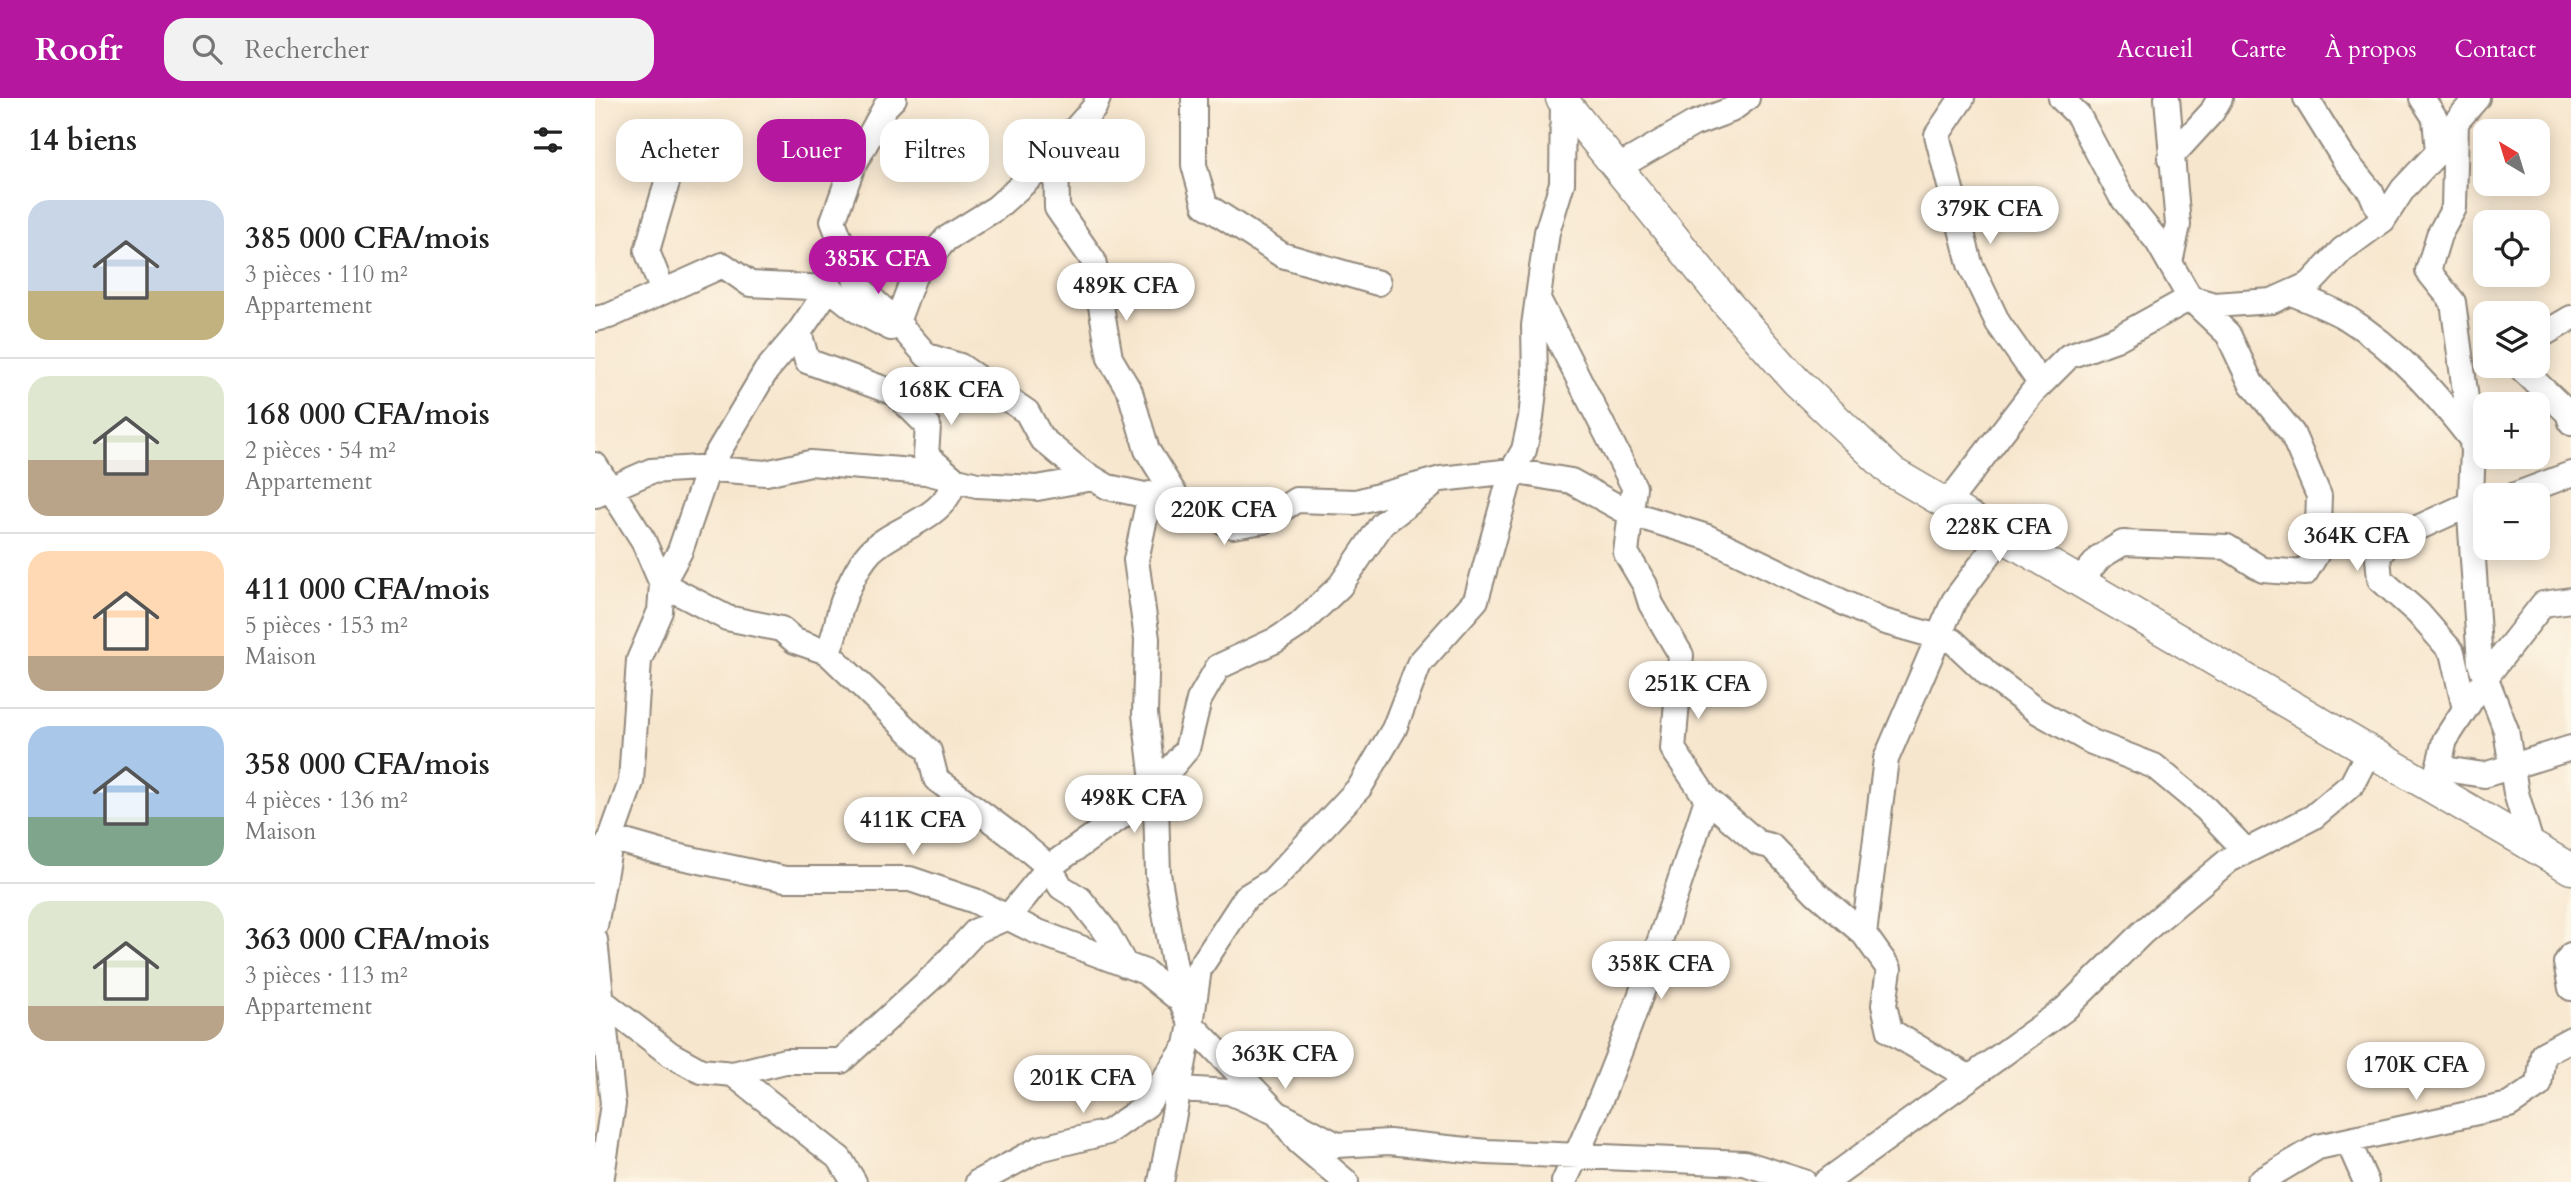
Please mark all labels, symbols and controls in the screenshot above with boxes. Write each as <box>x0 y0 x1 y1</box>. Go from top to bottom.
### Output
search box <box>164 18 654 81</box>
text: Roofr <box>35 27 122 72</box>
icon: search <box>188 30 226 68</box>
text: Rechercher <box>244 32 369 67</box>
text: Accueil <box>2117 33 2193 66</box>
text: Carte <box>2231 33 2287 66</box>
text: À propos <box>2325 33 2417 66</box>
text: Contact <box>2455 33 2536 66</box>
chip: Acheter <box>616 119 743 182</box>
chip: Louer <box>757 119 866 182</box>
chip: Filtres <box>880 119 989 182</box>
chip: Nouveau <box>1003 119 1145 182</box>
north arrow <box>2473 119 2550 196</box>
map controls <box>2473 119 2550 560</box>
text: 14 biens <box>28 120 137 161</box>
icon: filters <box>529 121 567 159</box>
pin: 379K CFA <box>1918 186 2062 246</box>
text: 379K CFA <box>1937 193 2043 224</box>
button: locate <box>2473 210 2550 287</box>
text: 385 000 CFA/mois <box>245 218 490 259</box>
icon: home <box>84 228 168 312</box>
pin: 385K CFA <box>806 236 950 296</box>
text: 385K CFA <box>825 243 931 274</box>
text: 3 pièces · 110 m² <box>245 259 408 290</box>
pin: 489K CFA <box>1054 264 1198 323</box>
text: 489K CFA <box>1073 270 1179 301</box>
text: Appartement <box>245 290 372 321</box>
button: layers <box>2473 301 2550 378</box>
pin: 168K CFA <box>879 368 1023 427</box>
text: 168K CFA <box>898 374 1004 405</box>
button: + <box>2473 392 2550 469</box>
text: 168 000 CFA/mois <box>245 394 490 435</box>
icon: home <box>84 404 168 488</box>
text: 2 pièces · 54 m² <box>245 435 396 466</box>
text: Appartement <box>245 466 372 497</box>
button: − <box>2473 483 2550 560</box>
pin: 220K CFA <box>1152 488 1296 547</box>
text: 220K CFA <box>1171 494 1277 525</box>
pin: 228K CFA <box>1927 504 2071 564</box>
text: 228K CFA <box>1946 511 2052 542</box>
pin: 364K CFA <box>2285 514 2429 573</box>
text: 364K CFA <box>2304 520 2410 551</box>
text: 411 000 CFA/mois <box>245 569 490 610</box>
icon: home <box>84 579 168 663</box>
text: 5 pièces · 153 m² <box>245 610 408 641</box>
text: Maison <box>245 641 316 672</box>
pin: 251K CFA <box>1626 662 1770 721</box>
text: 251K CFA <box>1645 668 1751 699</box>
text: 358 000 CFA/mois <box>245 744 490 785</box>
icon: home <box>84 754 168 838</box>
pin: 498K CFA <box>1062 776 1206 835</box>
text: 498K CFA <box>1081 782 1187 813</box>
text: 4 pièces · 136 m² <box>245 785 408 816</box>
pin: 411K CFA <box>841 798 985 857</box>
text: 411K CFA <box>860 804 966 835</box>
text: Maison <box>245 816 316 847</box>
text: 363 000 CFA/mois <box>245 919 490 960</box>
icon: home <box>84 929 168 1013</box>
pin: 358K CFA <box>1589 942 1733 1001</box>
text: 358K CFA <box>1608 948 1714 979</box>
text: 3 pièces · 113 m² <box>245 960 408 991</box>
text: Appartement <box>245 991 372 1022</box>
pin: 363K CFA <box>1213 1032 1357 1091</box>
text: 363K CFA <box>1232 1038 1338 1069</box>
pin: 170K CFA <box>2344 1042 2488 1102</box>
text: 170K CFA <box>2363 1049 2469 1080</box>
pin: 201K CFA <box>1011 1056 1155 1115</box>
text: 201K CFA <box>1030 1062 1136 1093</box>

